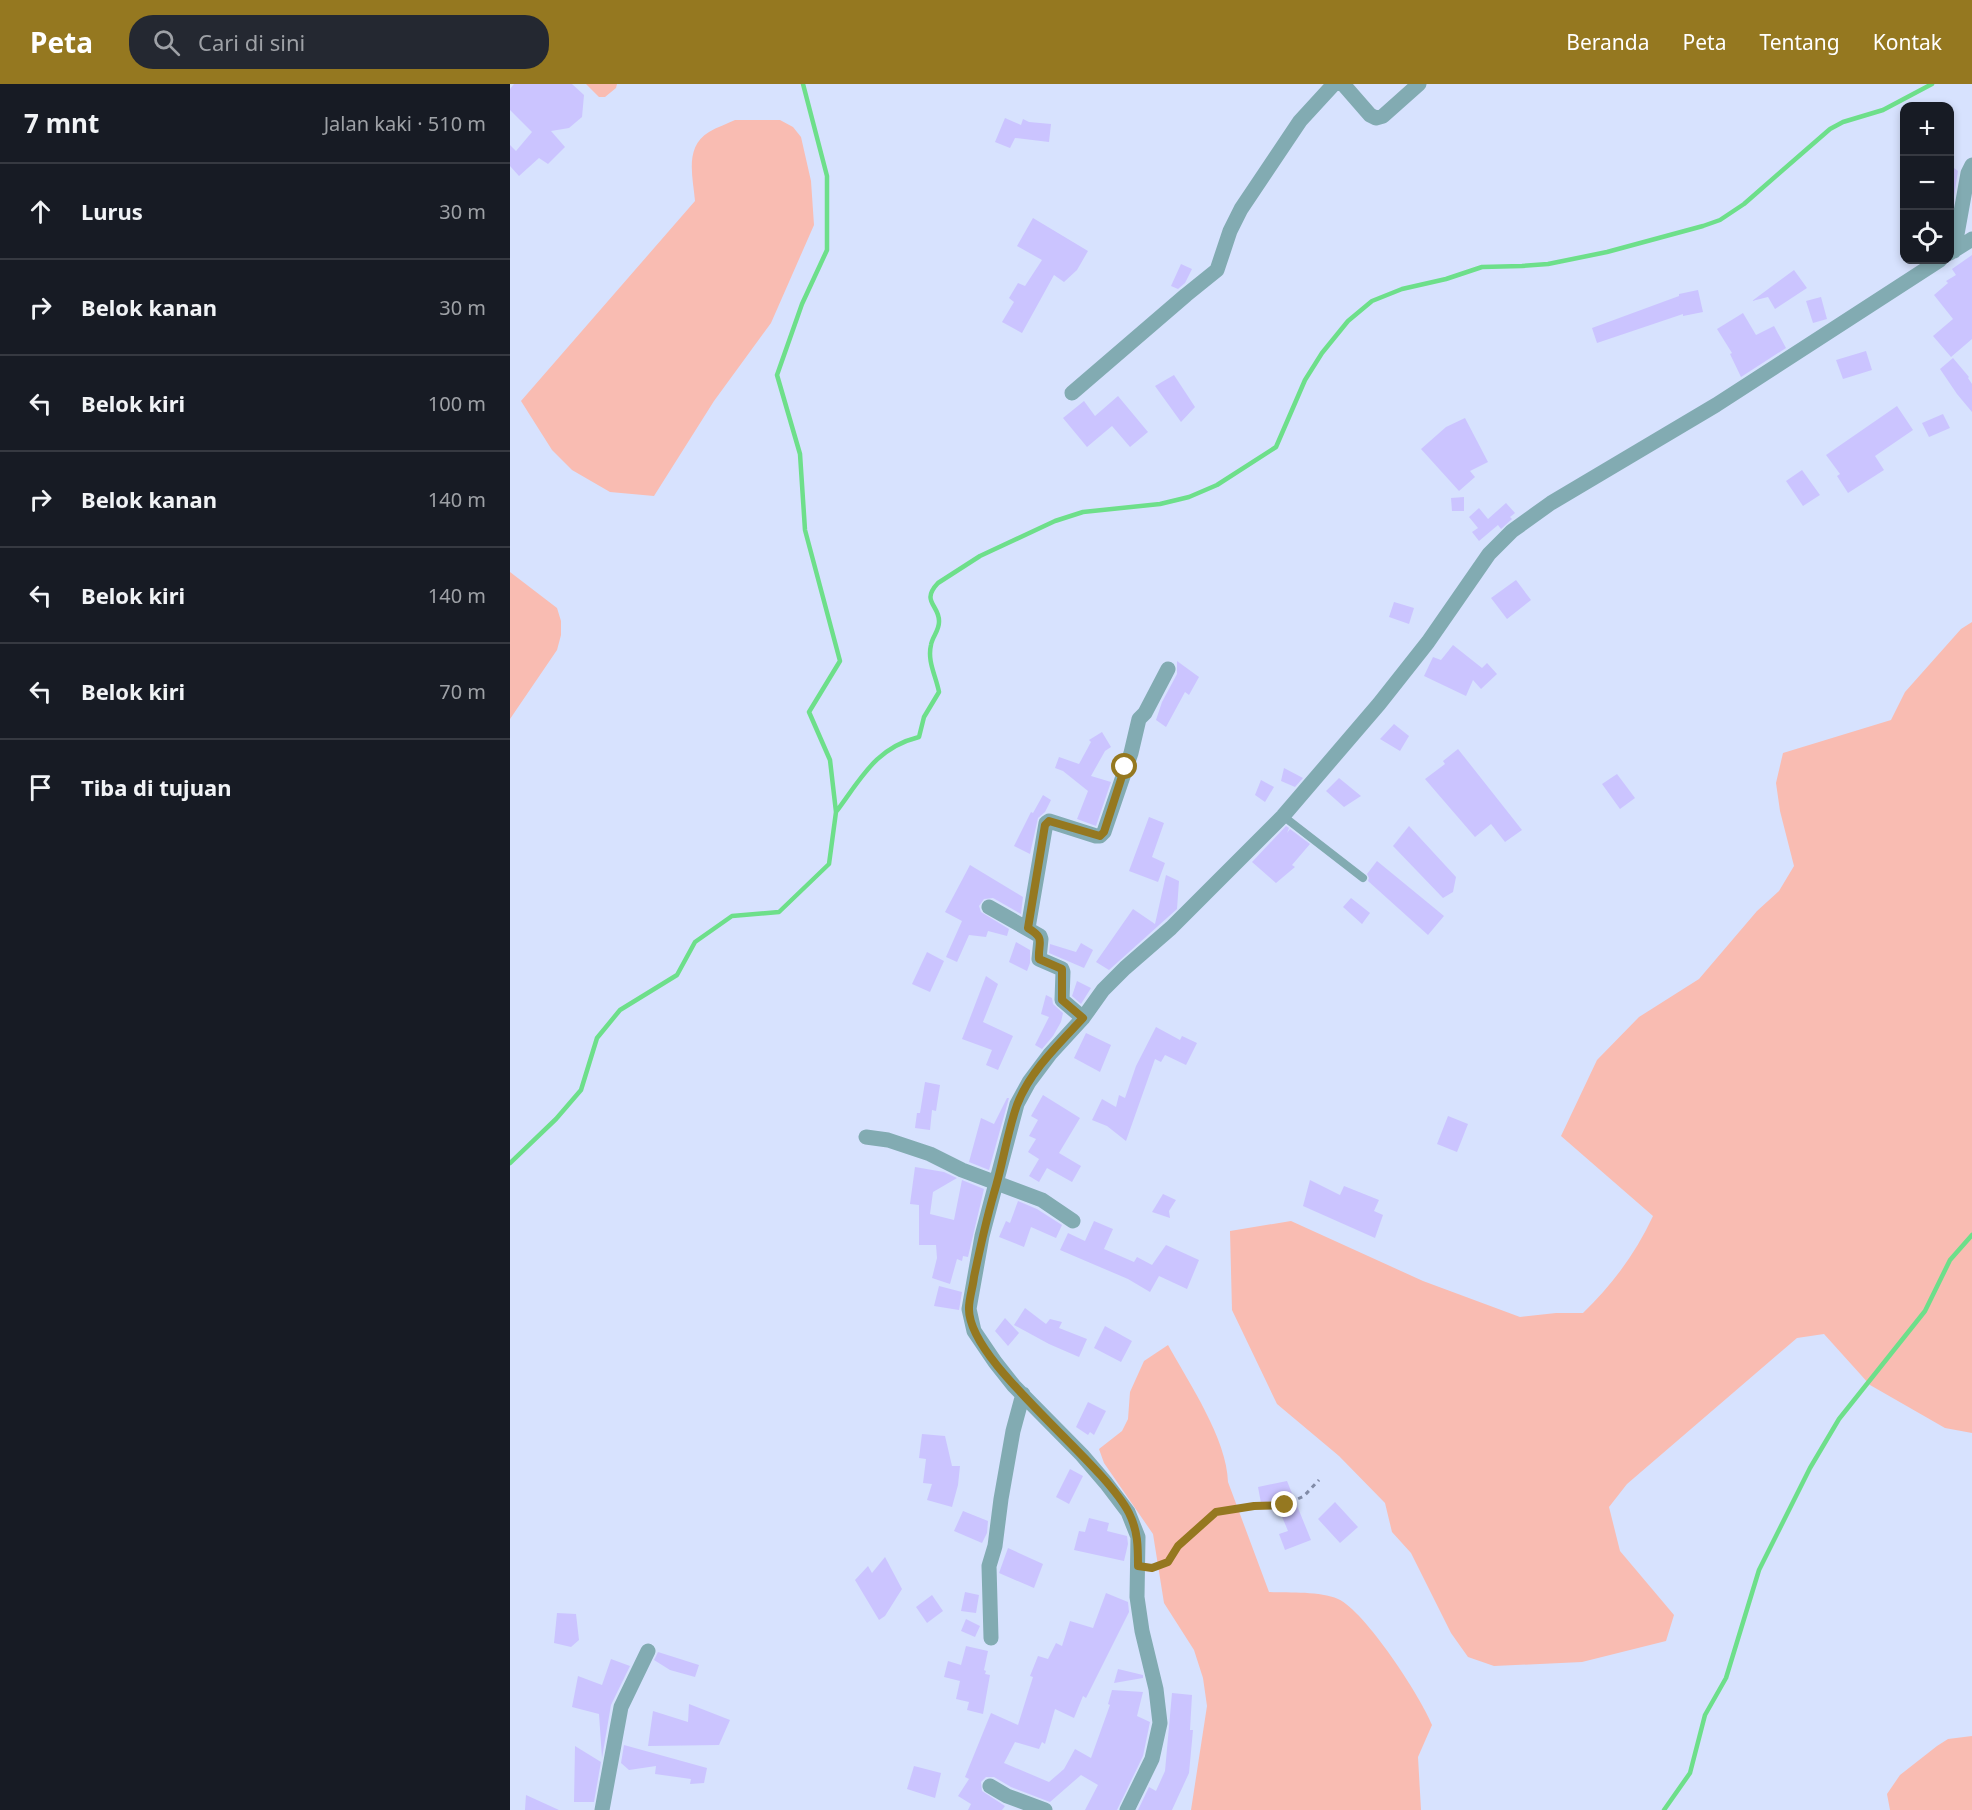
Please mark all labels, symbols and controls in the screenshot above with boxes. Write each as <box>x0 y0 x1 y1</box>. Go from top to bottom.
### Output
search box <box>129 15 549 69</box>
text: Peta <box>30 23 93 61</box>
icon: search <box>150 26 183 59</box>
text: Cari di sini <box>198 27 305 57</box>
text: Beranda <box>1566 28 1650 56</box>
text: Peta <box>1683 28 1726 56</box>
text: Tentang <box>1759 28 1840 56</box>
text: Kontak <box>1873 28 1942 56</box>
map controls <box>1900 102 1954 264</box>
button: + <box>1900 102 1954 156</box>
text: 7 mnt <box>24 105 99 141</box>
text: Jalan kaki · 510 m <box>324 110 486 137</box>
button: − <box>1900 156 1954 210</box>
icon: ahead <box>24 195 57 228</box>
text: Lurus <box>81 196 143 226</box>
text: 30 m <box>439 198 486 225</box>
button: locate <box>1900 210 1954 264</box>
icon: right <box>24 291 57 324</box>
text: Belok kanan <box>81 292 217 322</box>
text: 30 m <box>439 294 486 321</box>
icon: left <box>24 387 57 420</box>
text: Belok kiri <box>81 388 185 418</box>
text: 100 m <box>428 390 486 417</box>
icon: right <box>24 483 57 516</box>
text: Belok kanan <box>81 484 217 514</box>
text: 140 m <box>428 486 486 513</box>
icon: left <box>24 579 57 612</box>
text: Belok kiri <box>81 580 185 610</box>
text: 140 m <box>428 582 486 609</box>
icon: left <box>24 675 57 708</box>
text: Belok kiri <box>81 676 185 706</box>
text: 70 m <box>439 678 486 705</box>
route start <box>1111 753 1137 779</box>
icon: arrive <box>24 771 57 804</box>
text: Tiba di tujuan <box>81 772 231 802</box>
route end <box>1271 1491 1297 1517</box>

